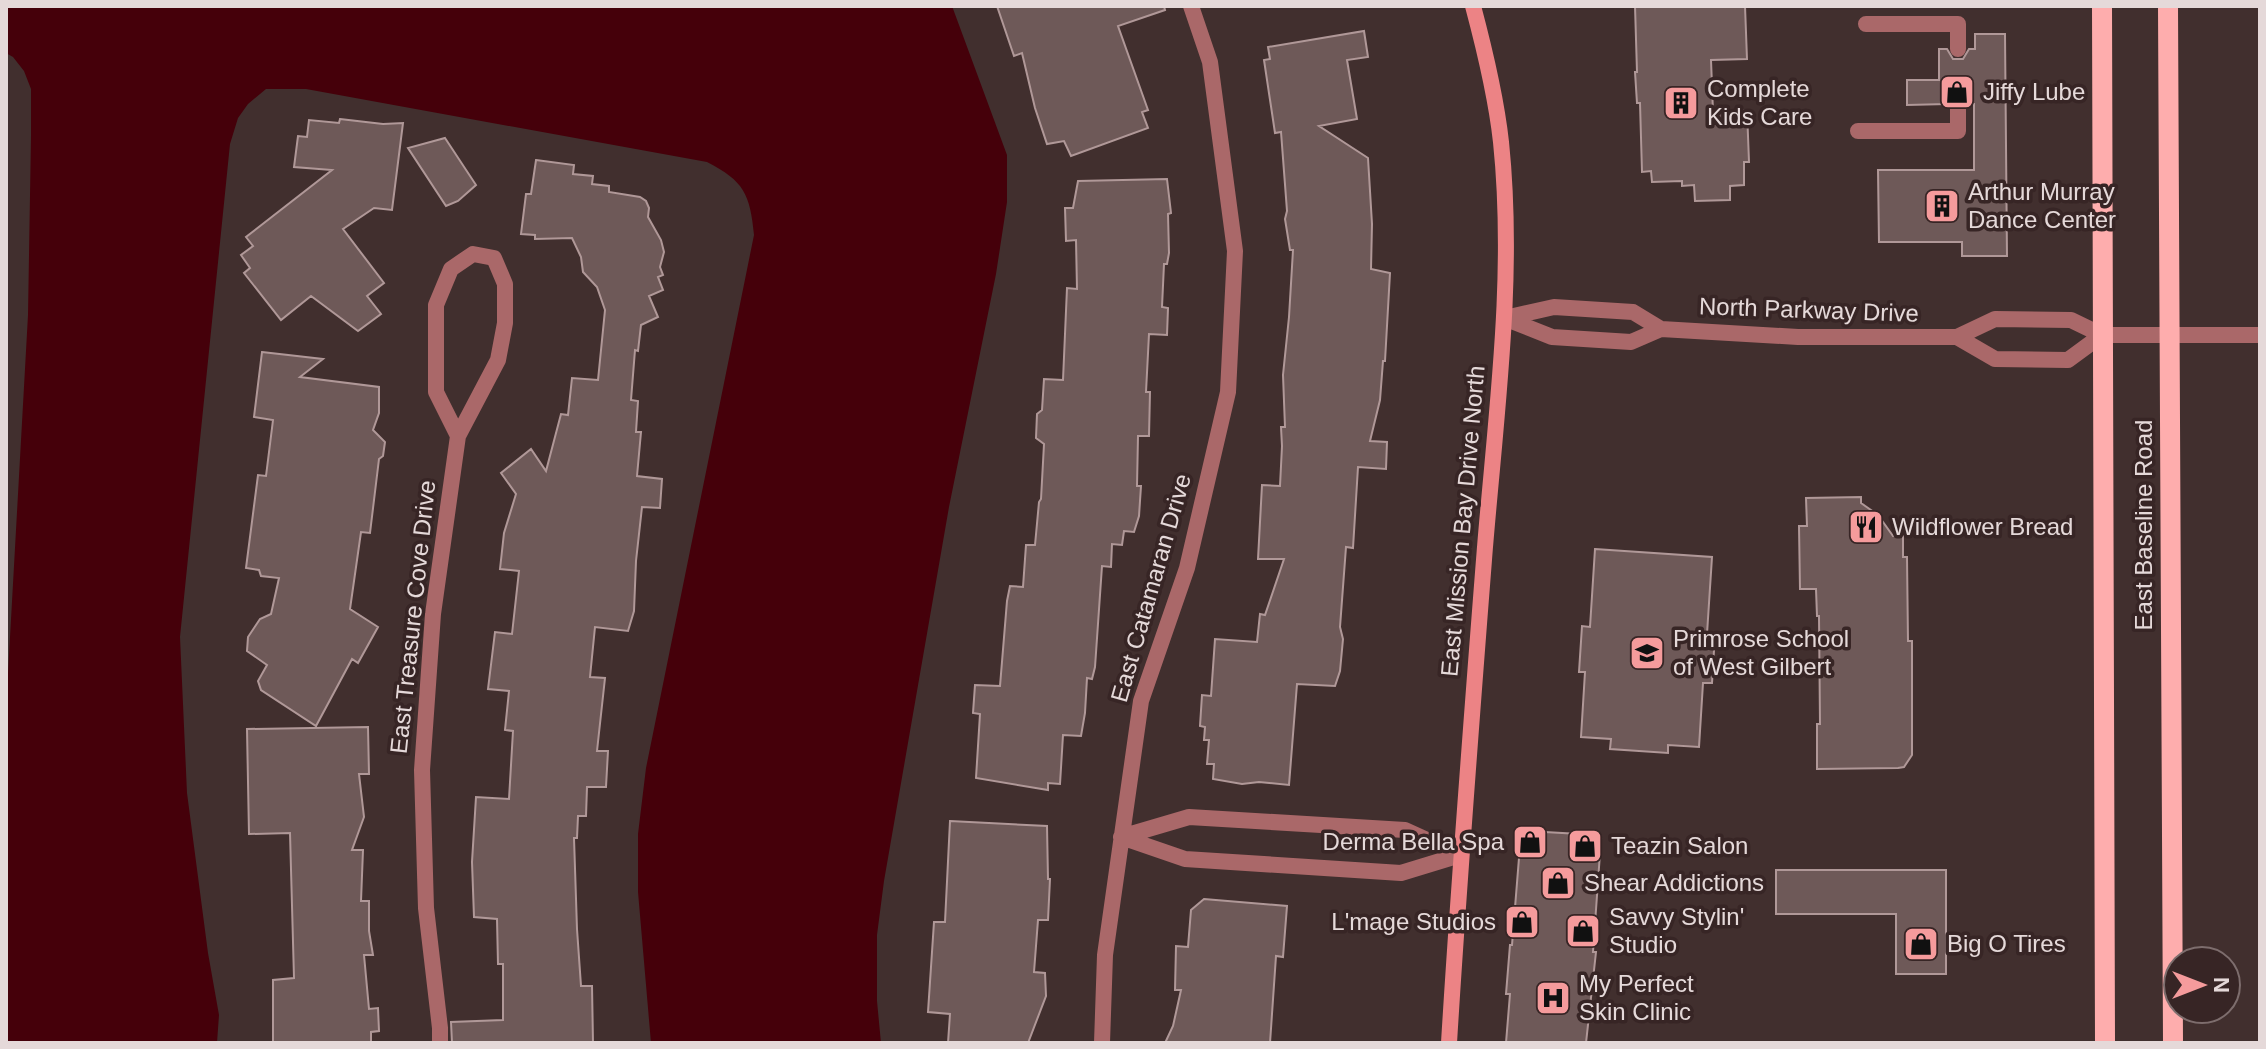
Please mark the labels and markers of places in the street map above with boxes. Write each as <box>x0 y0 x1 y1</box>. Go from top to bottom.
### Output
shop icon: Jiffy Lube <box>1938 73 1976 111</box>
place label: Complete Kids Care <box>1707 75 1812 130</box>
place label: Jiffy Lube <box>1983 78 2085 105</box>
building icon: Complete Kids Care <box>1662 84 1700 122</box>
place label: Arthur Murray Dance Center <box>1968 178 2116 233</box>
building icon: Arthur Murray Dance Center <box>1923 187 1961 225</box>
restaurant icon: Wildflower Bread <box>1847 508 1885 546</box>
place label: Wildflower Bread <box>1892 513 2073 540</box>
place label: Primrose School of West Gilbert <box>1673 625 1849 680</box>
school or university icon: Primrose School of West Gilbert <box>1628 634 1666 672</box>
shop icon: Derma Bella Spa <box>1511 823 1549 861</box>
shop icon: Teazin Salon <box>1566 827 1604 865</box>
place label: Derma Bella Spa <box>1323 828 1505 855</box>
place label: Teazin Salon <box>1611 832 1748 859</box>
shop icon: Shear Addictions <box>1539 864 1577 902</box>
place label: Shear Addictions <box>1584 869 1764 896</box>
shop icon: L'mage Studios <box>1503 903 1541 941</box>
place label: Savvy Stylin' Studio <box>1609 903 1744 958</box>
place label: L'mage Studios <box>1331 908 1496 935</box>
shop icon: Savvy Stylin' Studio <box>1564 912 1602 950</box>
shop icon: Big O Tires <box>1902 925 1940 963</box>
place label: Big O Tires <box>1947 930 2066 957</box>
place label: My Perfect Skin Clinic <box>1579 970 1694 1025</box>
hospital icon: My Perfect Skin Clinic <box>1534 979 1572 1017</box>

